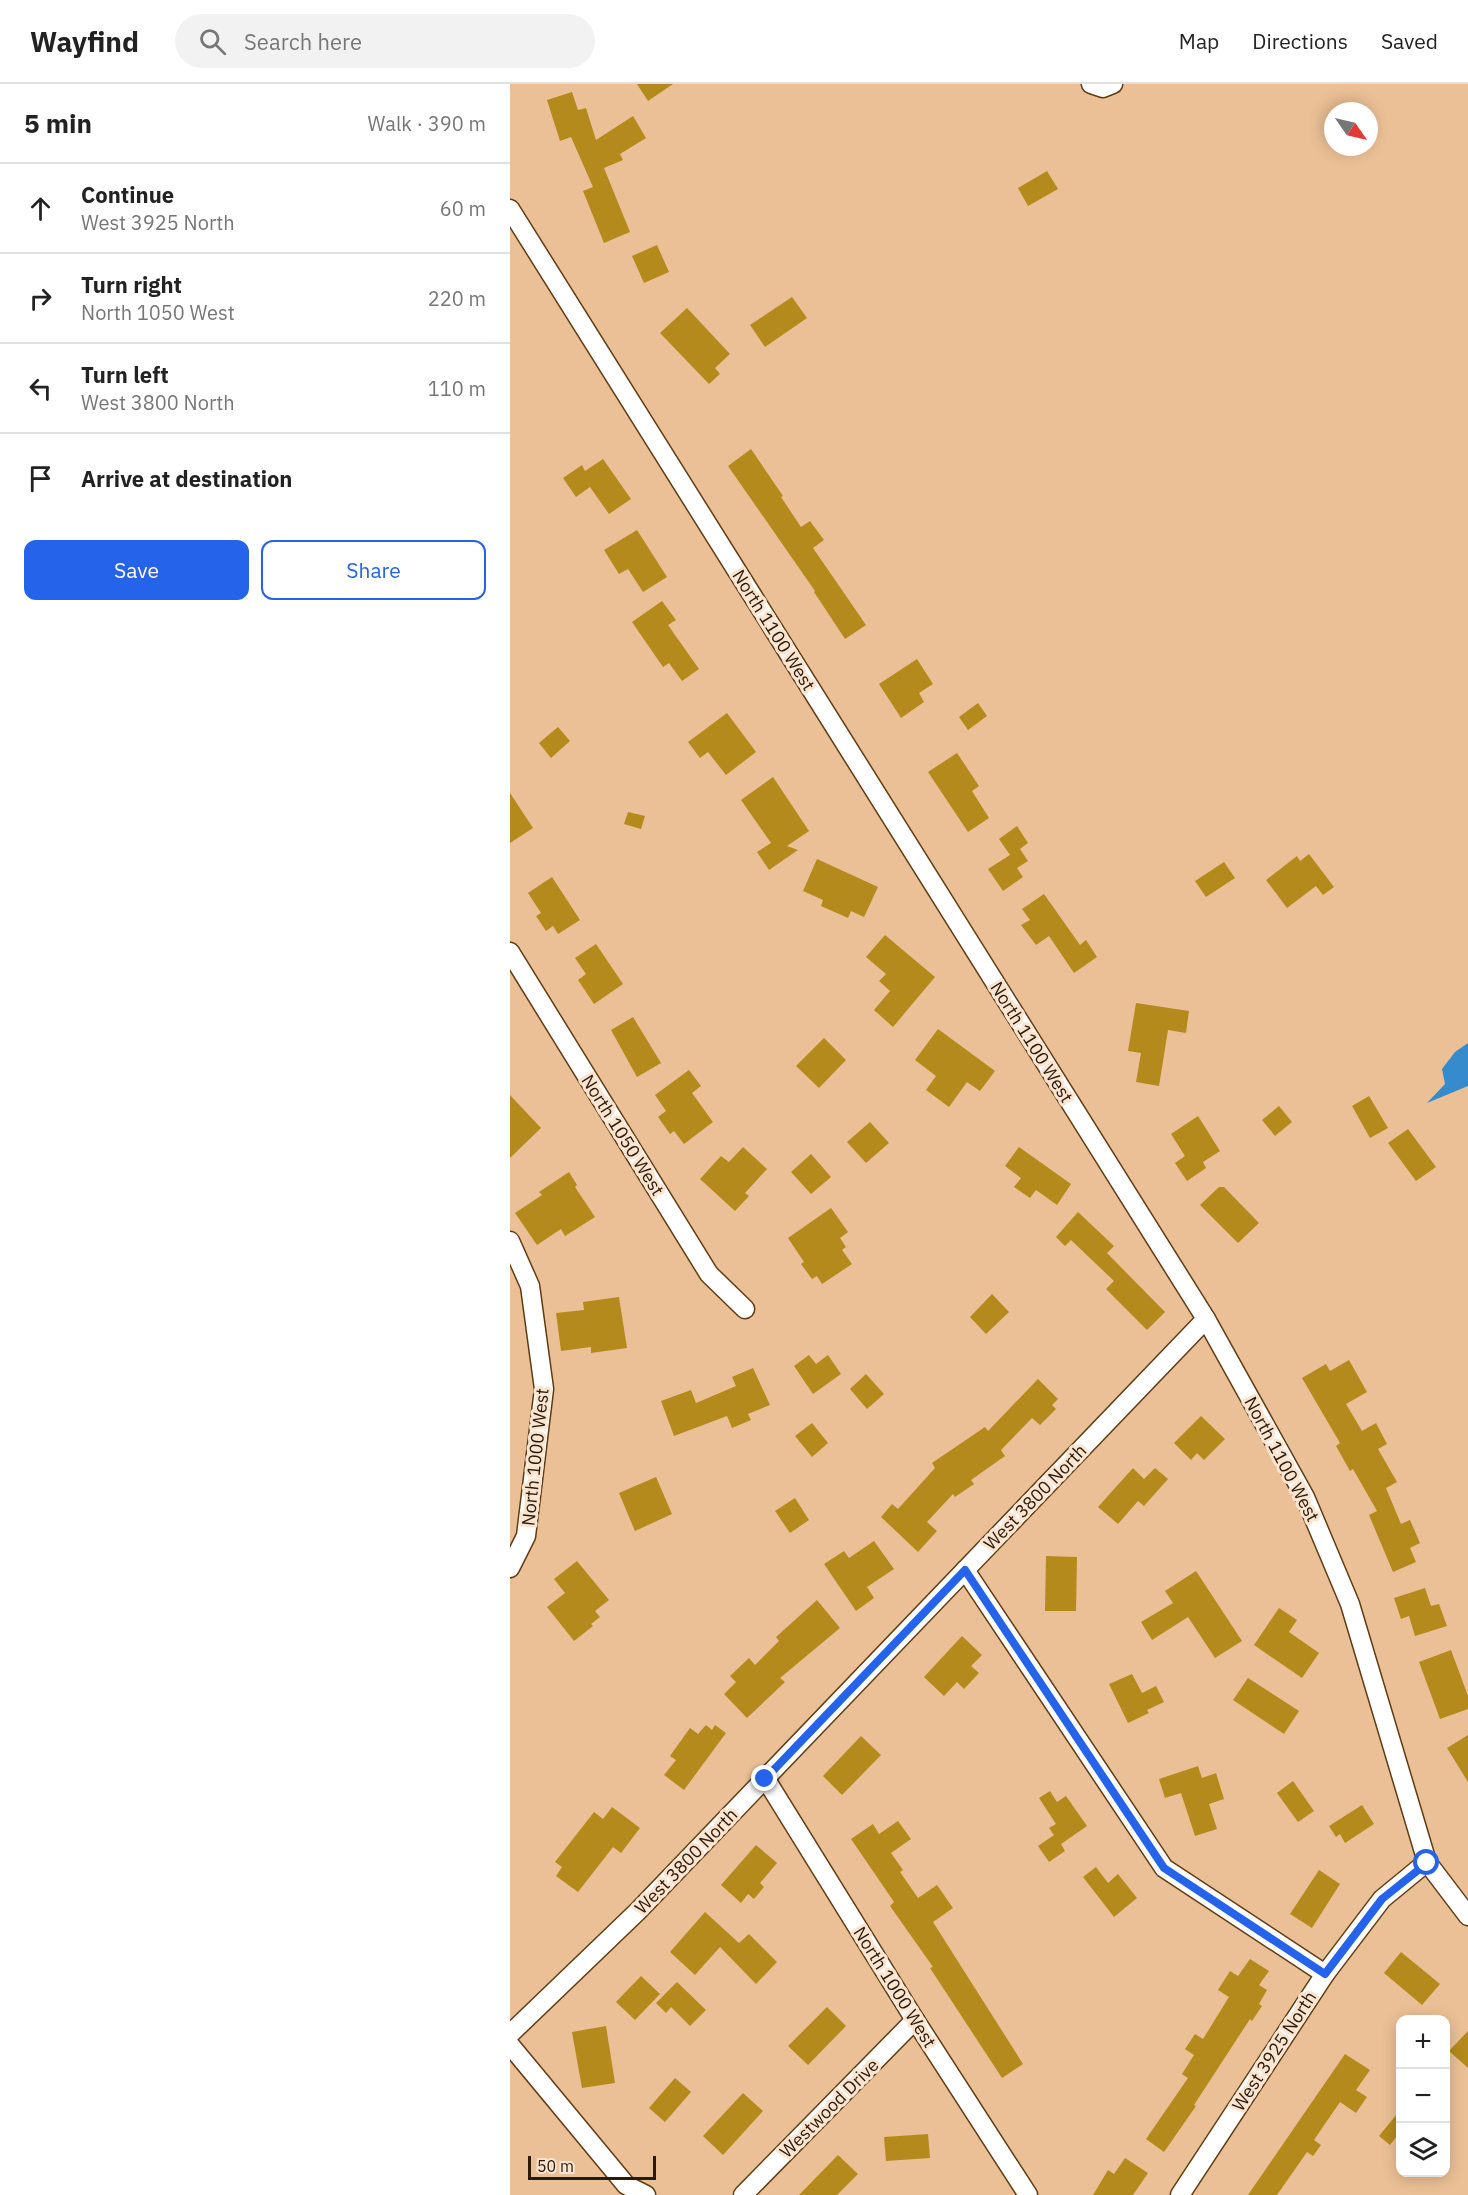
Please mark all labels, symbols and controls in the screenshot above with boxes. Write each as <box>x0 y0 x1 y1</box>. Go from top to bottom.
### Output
search box <box>175 14 595 68</box>
text: Wayfind <box>30 23 139 60</box>
icon: search <box>196 25 229 58</box>
text: Search here <box>244 27 362 56</box>
text: Map <box>1179 27 1219 55</box>
text: Directions <box>1252 27 1348 55</box>
text: Saved <box>1381 27 1438 55</box>
north arrow <box>1324 102 1378 156</box>
text: 5 min <box>24 106 92 140</box>
text: Walk · 390 m <box>368 110 486 137</box>
text: Continue <box>81 180 174 209</box>
icon: ahead <box>24 192 57 225</box>
text: 60 m <box>440 195 486 222</box>
text: West 3925 North <box>81 209 235 236</box>
text: Turn right <box>81 270 182 299</box>
icon: right <box>24 282 57 315</box>
text: 220 m <box>428 285 486 312</box>
text: North 1050 West <box>81 299 235 326</box>
text: Turn left <box>81 360 169 389</box>
icon: left <box>24 372 57 405</box>
text: 110 m <box>428 375 486 402</box>
text: West 3800 North <box>81 389 235 416</box>
icon: arrive <box>24 462 57 495</box>
text: Arrive at destination <box>81 464 292 493</box>
button: Save <box>24 540 249 600</box>
button: Share <box>261 540 486 600</box>
street label: North 1100 West <box>728 565 820 695</box>
street label: North 1100 West <box>986 977 1078 1107</box>
street label: North 1050 West <box>577 1070 669 1200</box>
street label: North 1000 West <box>516 1387 554 1527</box>
street label: North 1100 West <box>1239 1393 1325 1525</box>
street label: West 3800 North <box>979 1439 1091 1555</box>
route end <box>751 1765 777 1791</box>
street label: West 3800 North <box>630 1803 742 1919</box>
route start <box>1413 1849 1439 1875</box>
street label: North 1000 West <box>849 1922 941 2052</box>
street label: West 3925 North <box>1227 1987 1321 2115</box>
map controls <box>1396 2015 1450 2177</box>
button: + <box>1396 2015 1450 2069</box>
street label: Westwood Drive <box>775 2053 884 2162</box>
button: − <box>1396 2069 1450 2123</box>
button: layers <box>1396 2123 1450 2177</box>
scale bar <box>528 2153 656 2180</box>
text: 50 m <box>537 2156 574 2176</box>

